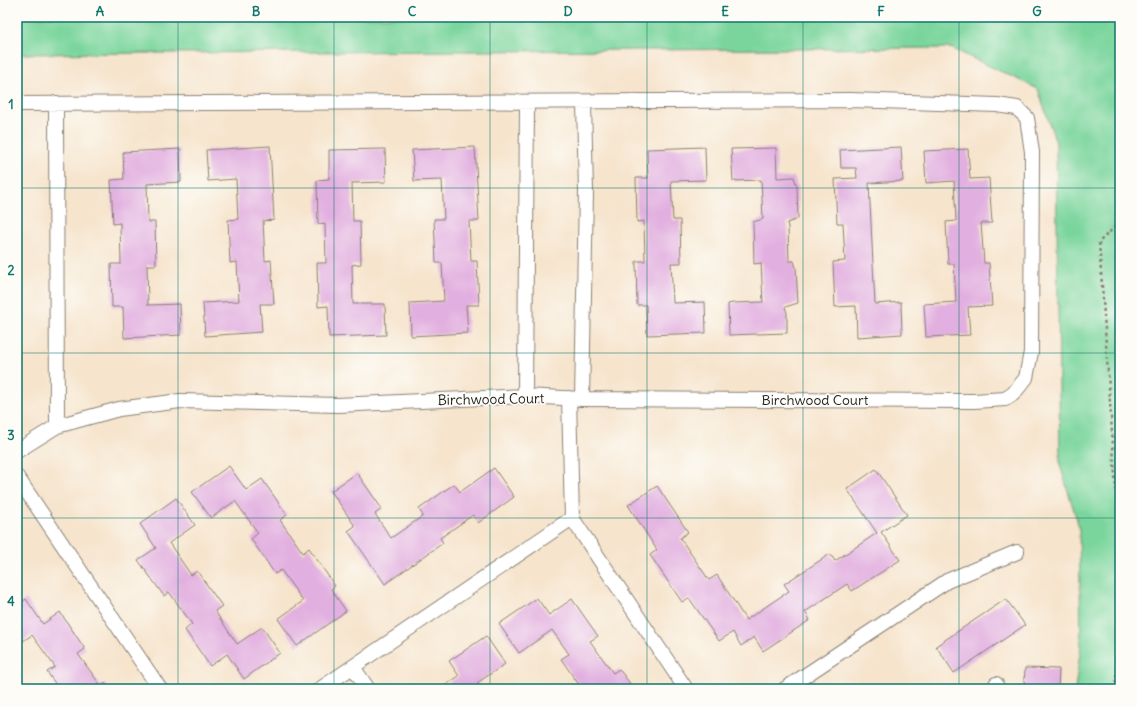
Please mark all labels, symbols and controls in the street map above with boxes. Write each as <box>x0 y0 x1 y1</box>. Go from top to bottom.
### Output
text: A <box>96 3 105 20</box>
text: B <box>252 3 261 20</box>
text: C <box>408 3 417 20</box>
text: D <box>563 3 573 20</box>
text: E <box>721 3 729 20</box>
text: F <box>877 3 885 20</box>
text: G <box>1032 3 1042 20</box>
text: 1 <box>8 96 14 113</box>
text: 2 <box>7 262 15 279</box>
street label: Birchwood Court <box>437 389 545 409</box>
street label: Birchwood Court <box>762 391 869 409</box>
text: 3 <box>7 427 15 444</box>
text: 4 <box>7 593 15 610</box>

